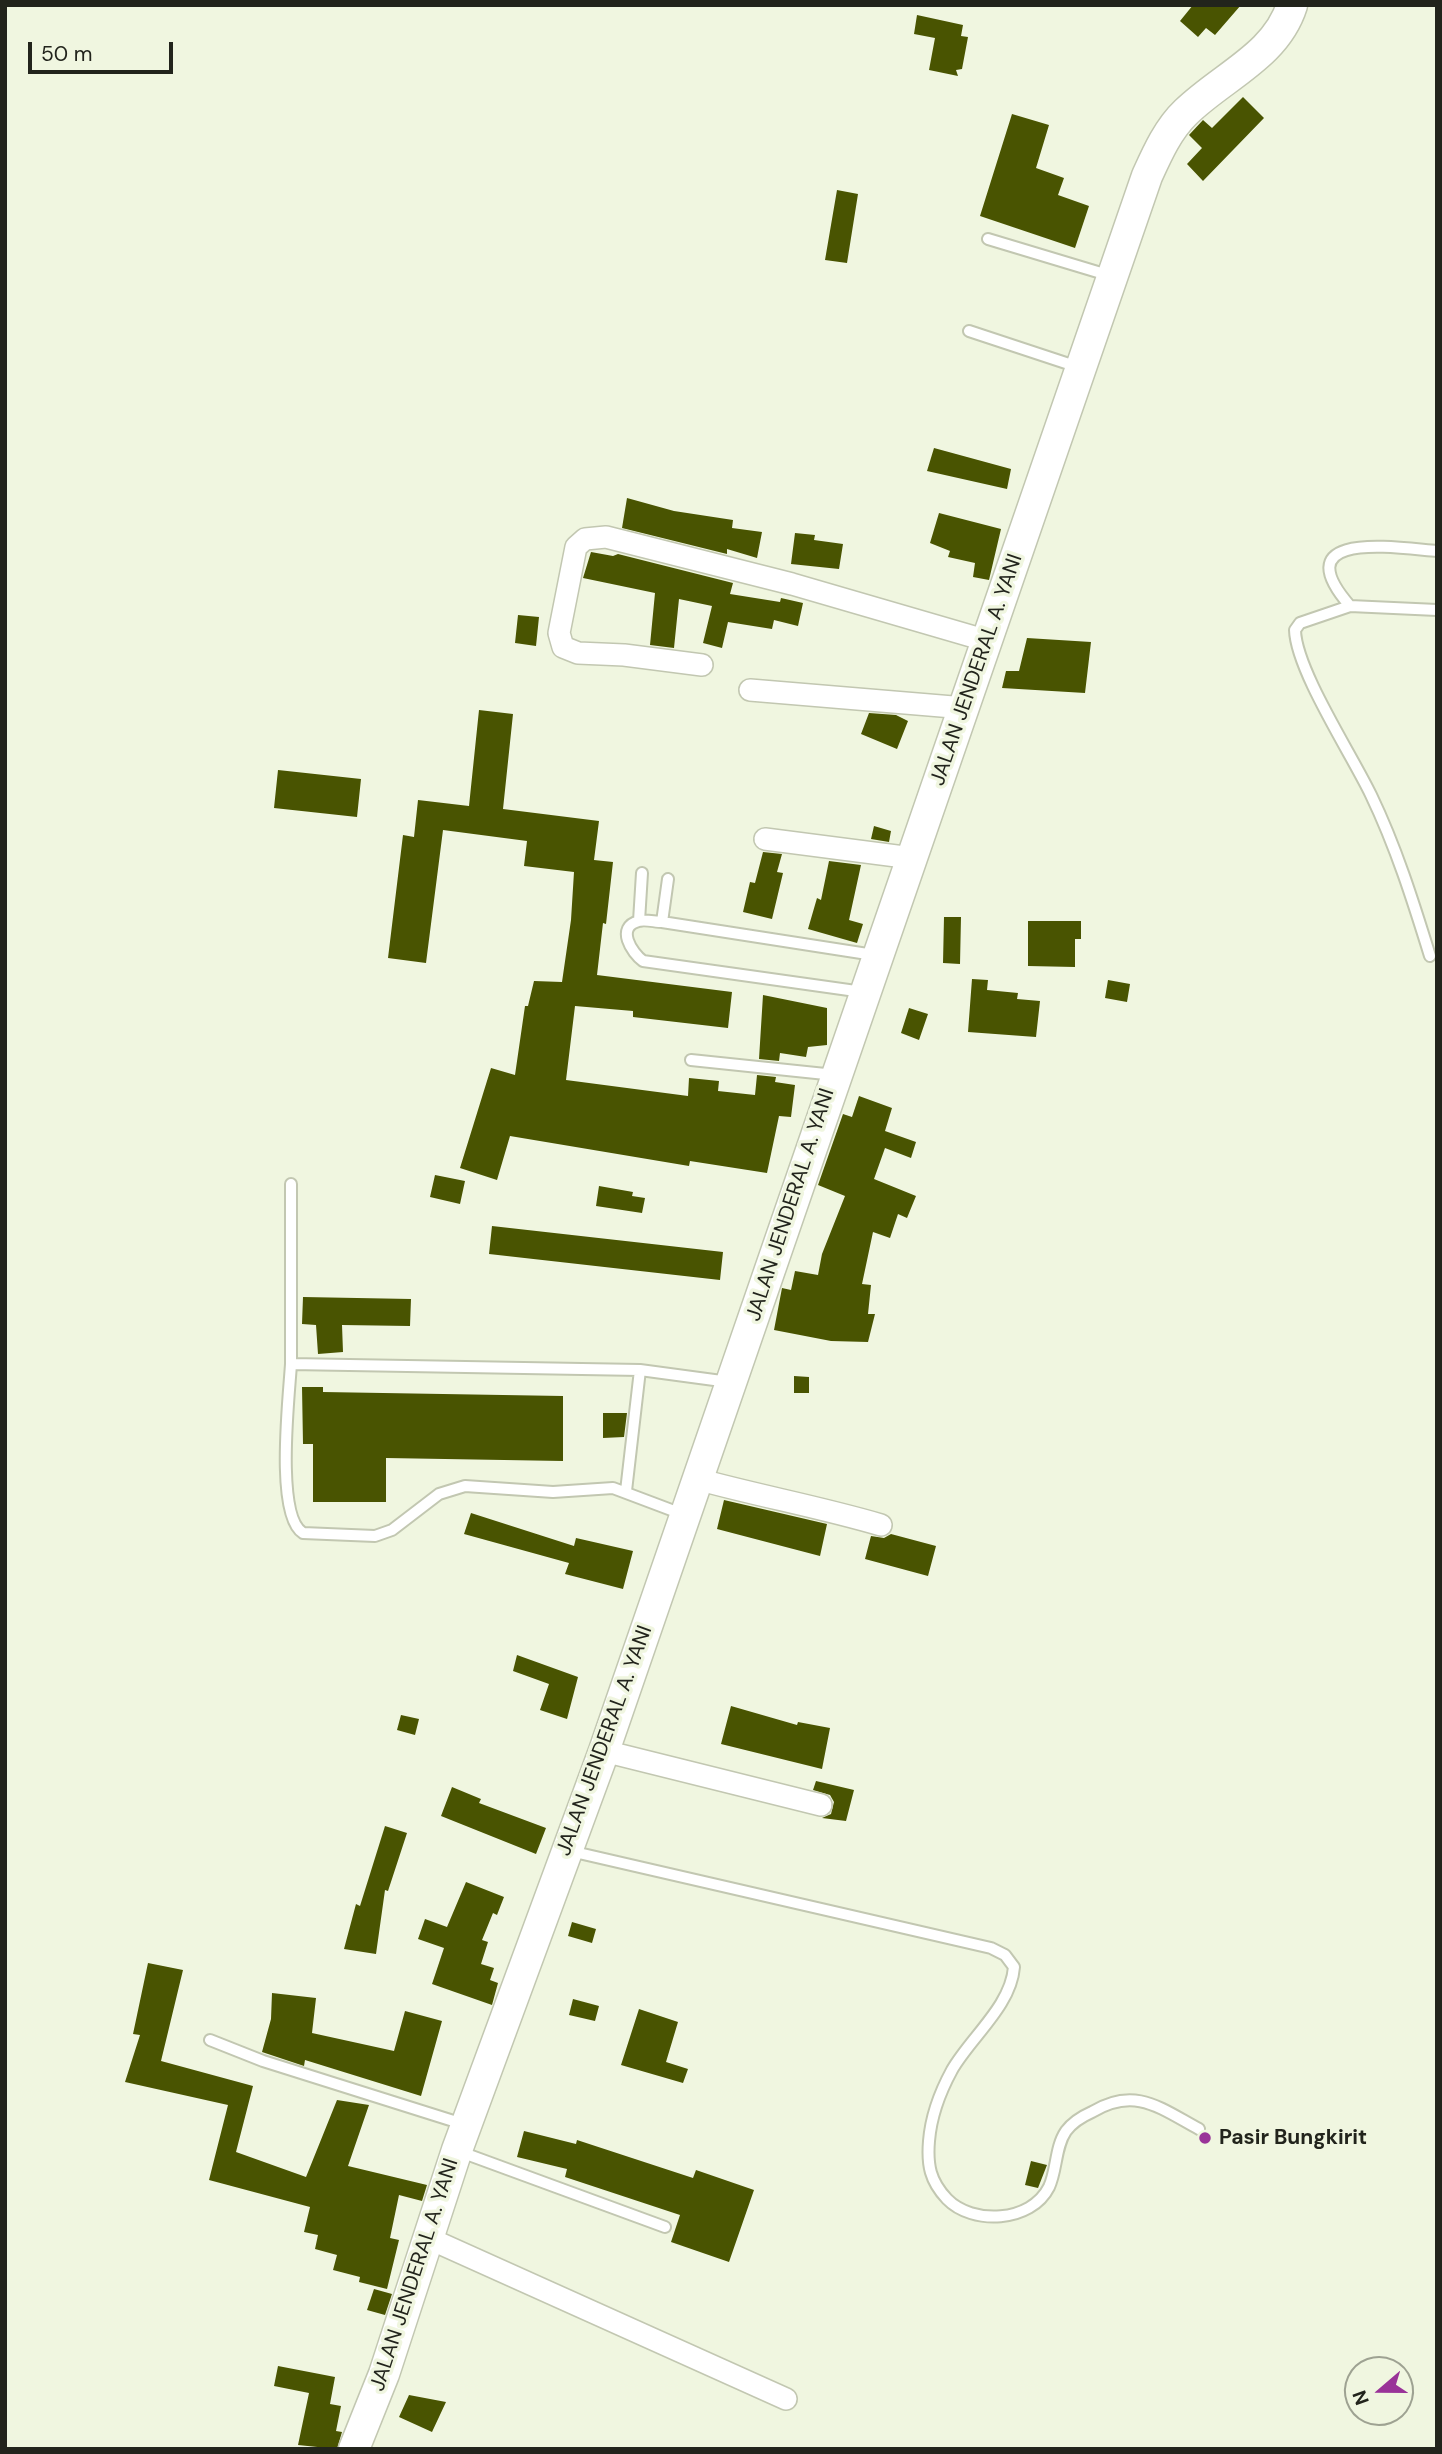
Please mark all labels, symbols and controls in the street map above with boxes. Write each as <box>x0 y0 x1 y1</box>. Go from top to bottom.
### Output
scale bar <box>32 28 177 72</box>
text: 50 m <box>41 40 92 68</box>
street label: JALAN JENDERAL A. YANI <box>926 551 1028 789</box>
street label: JALAN JENDERAL A. YANI <box>741 1086 841 1324</box>
street label: JALAN JENDERAL A. YANI <box>552 1623 658 1859</box>
place label: Pasir Bungkirit <box>1219 2125 1367 2151</box>
marker: Pasir Bungkirit <box>1197 2130 1213 2146</box>
street label: JALAN JENDERAL A. YANI <box>365 2156 465 2394</box>
north arrow <box>1344 2356 1414 2426</box>
text: N <box>1347 2387 1375 2408</box>

